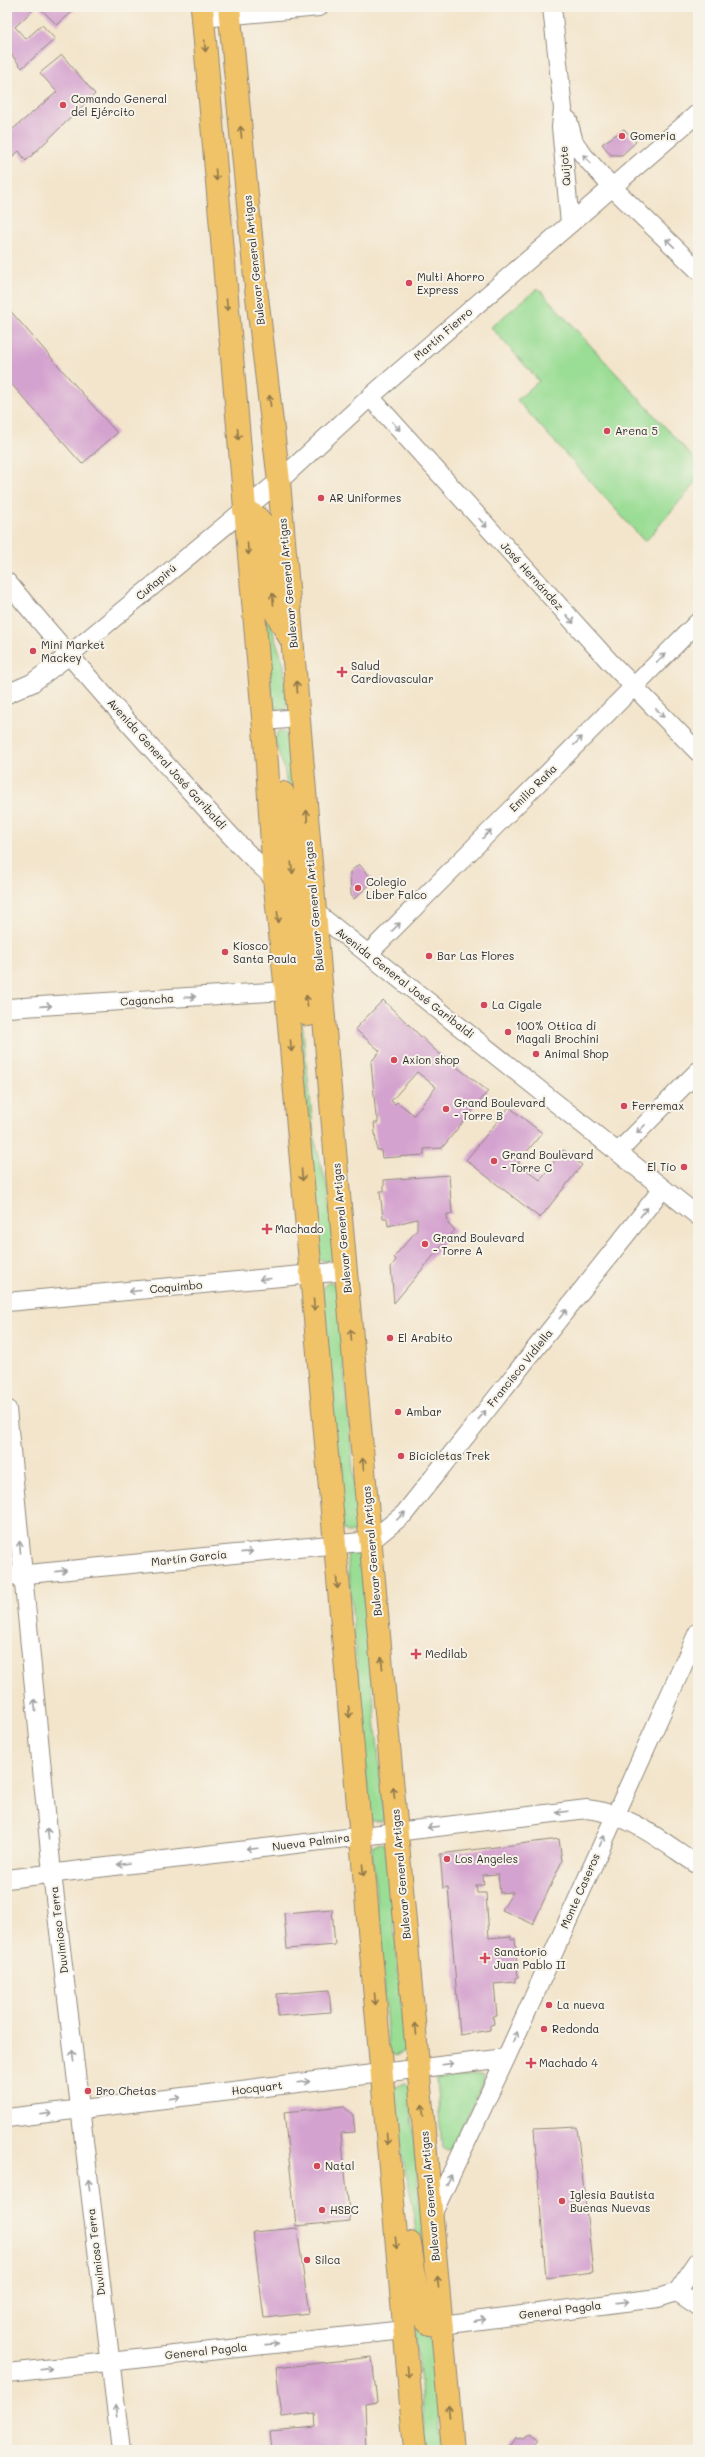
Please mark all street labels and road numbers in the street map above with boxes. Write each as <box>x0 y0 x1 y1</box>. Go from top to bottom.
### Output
street label: Quijote <box>555 145 574 187</box>
street label: Bulevar General Artigas <box>239 194 268 326</box>
street label: Martín Fierro <box>410 304 475 363</box>
street label: Bulevar General Artigas <box>274 517 301 649</box>
street label: José Hernández <box>498 538 567 613</box>
street label: Cuñapirú <box>132 560 179 603</box>
street label: Avenida General José Garibaldi <box>104 695 230 832</box>
street label: Emilio Raña <box>506 761 560 815</box>
street label: Bulevar General Artigas <box>300 840 327 972</box>
street label: Avenida General José Garibaldi <box>333 924 478 1041</box>
street label: Cagancha <box>120 990 174 1009</box>
street label: Bulevar General Artigas <box>328 1162 355 1294</box>
street label: Coquimbo <box>149 1277 204 1296</box>
street label: Francisco Vidiella <box>483 1325 556 1410</box>
street label: Bulevar General Artigas <box>358 1485 385 1617</box>
street label: Martín García <box>150 1546 228 1569</box>
street label: Bulevar General Artigas <box>387 1808 414 1940</box>
street label: Nueva Palmira <box>271 1829 351 1854</box>
street label: Monte Caseros <box>556 1851 603 1931</box>
street label: Duvimioso Terra <box>46 1886 71 1974</box>
street label: Hocquart <box>231 2077 283 2098</box>
street label: Bulevar General Artigas <box>416 2130 443 2262</box>
street label: Duvimioso Terra <box>83 2208 108 2296</box>
street label: General Pagola <box>518 2297 602 2322</box>
street label: General Pagola <box>164 2339 248 2362</box>

